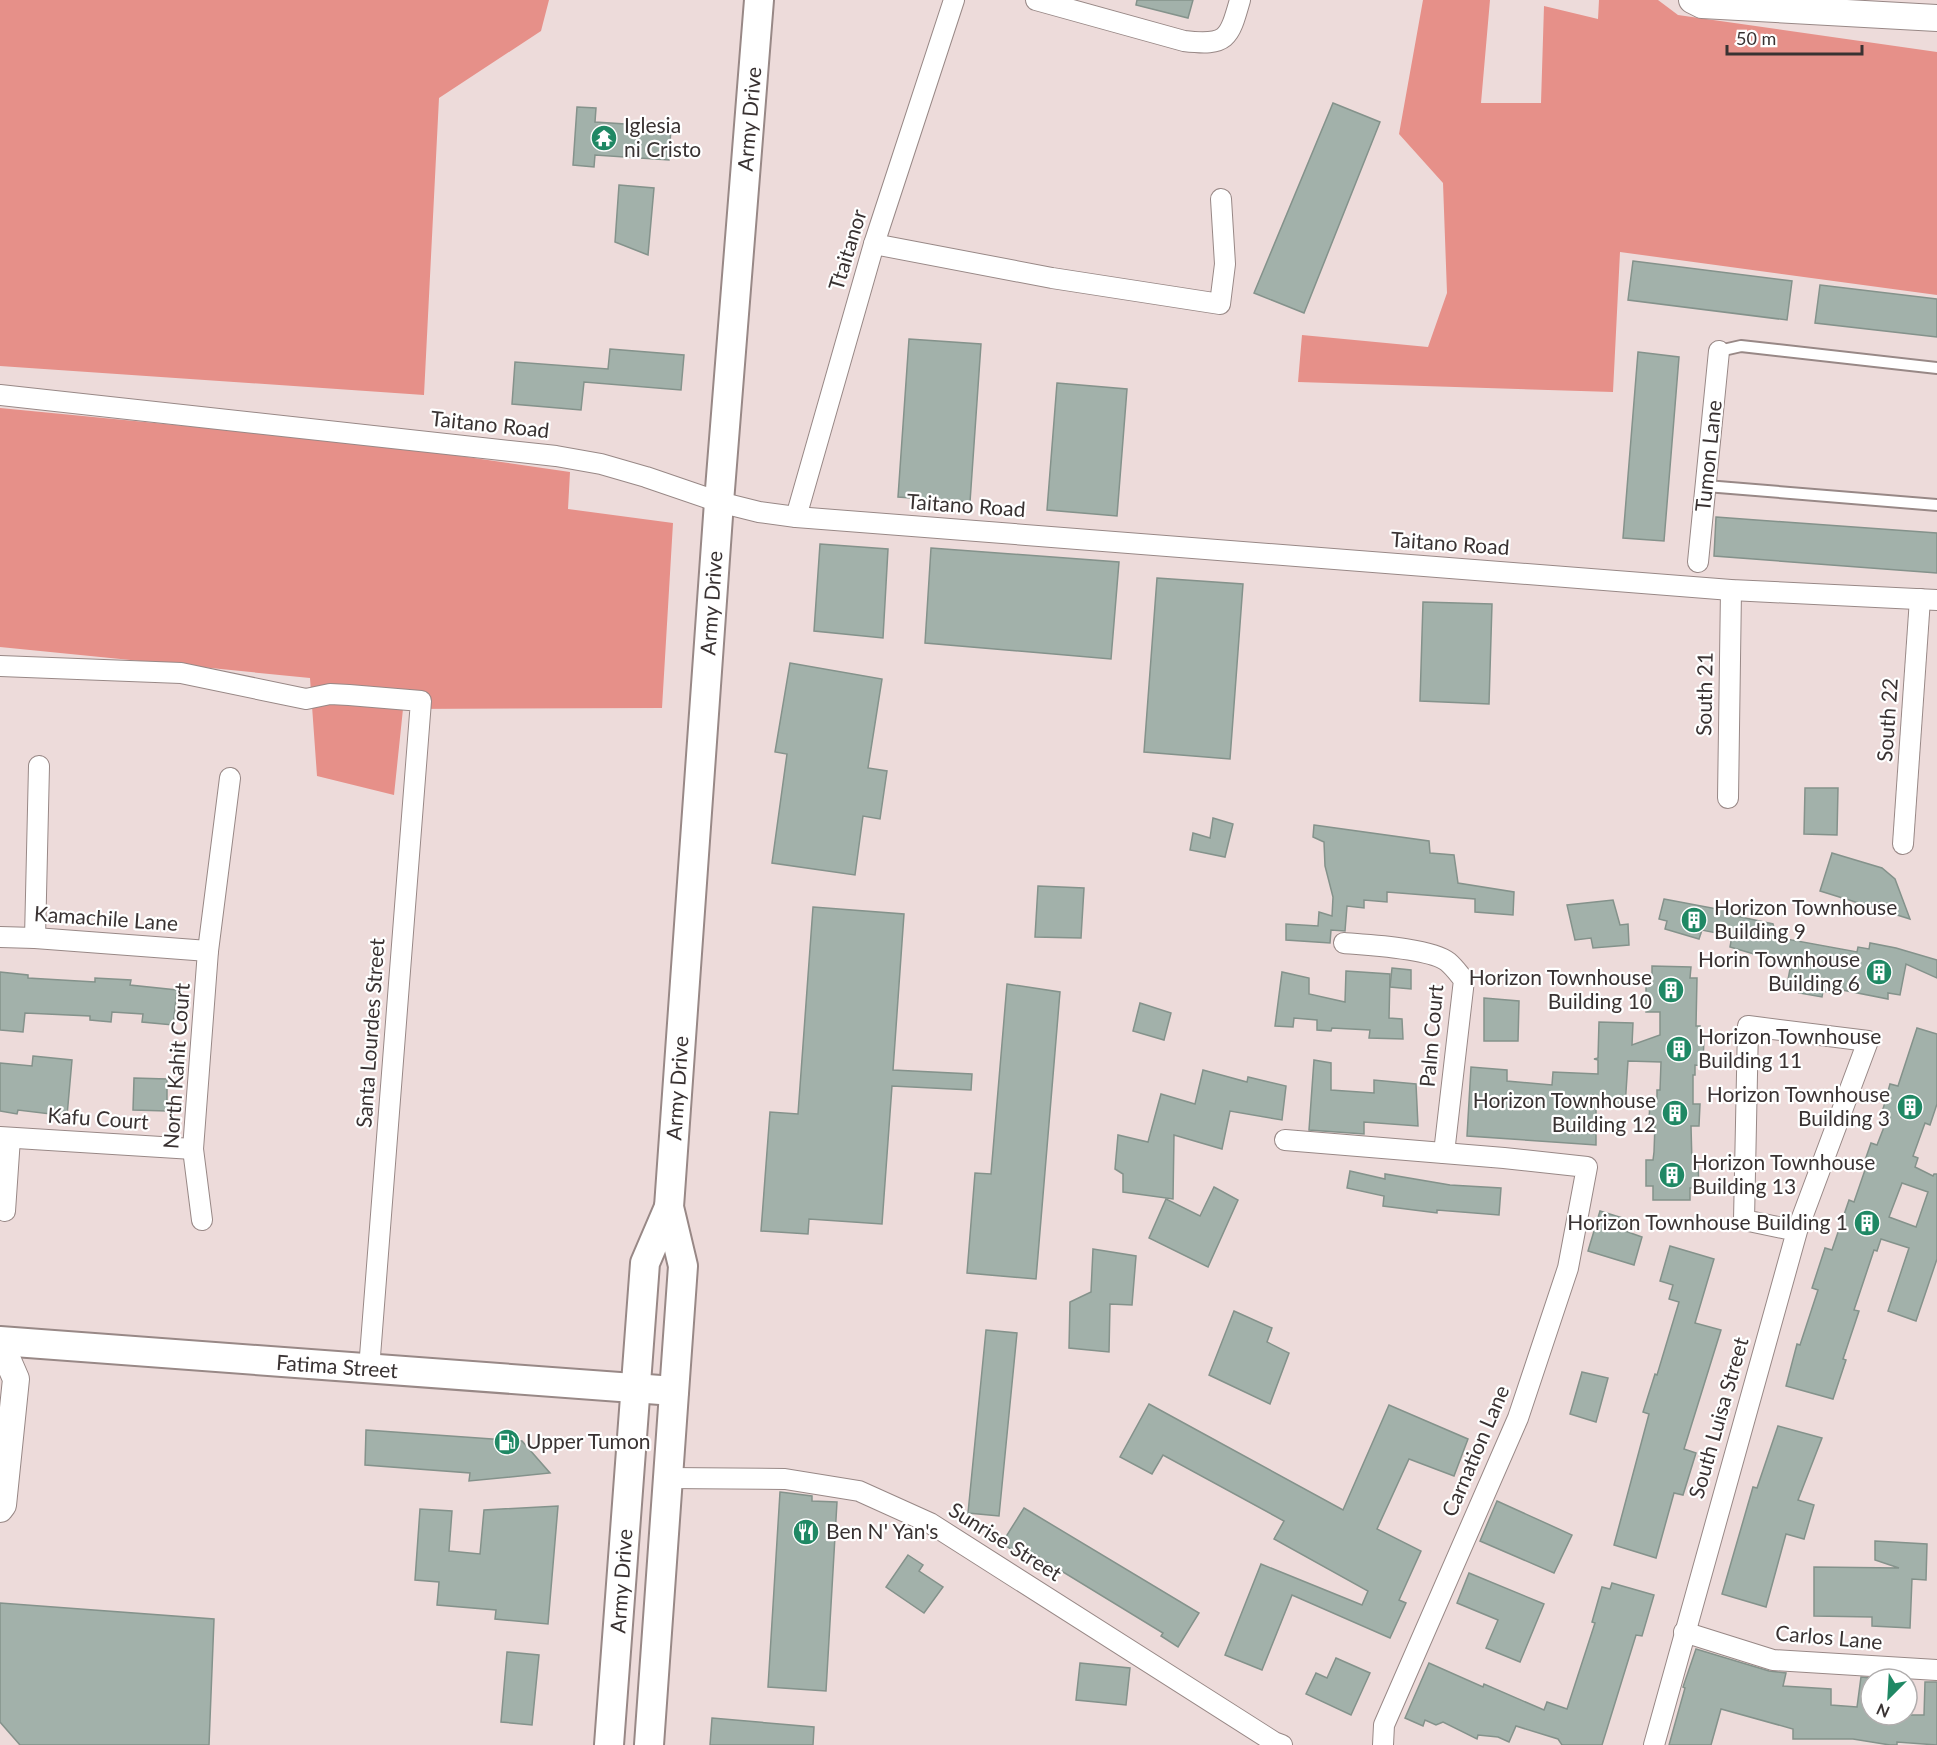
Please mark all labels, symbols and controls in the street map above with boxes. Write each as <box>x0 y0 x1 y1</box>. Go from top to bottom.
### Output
scale bar <box>1727 18 1862 56</box>
text: 50 m <box>1736 27 1776 49</box>
street label: Army Drive <box>731 66 766 172</box>
place label: Iglesia ni Cristo <box>624 112 701 161</box>
temple icon: Iglesia ni Cristo <box>589 123 619 153</box>
street label: Ttaitanor <box>822 206 871 293</box>
street label: Tumon Lane <box>1689 399 1726 513</box>
street label: Taitano Road <box>430 405 551 442</box>
street label: Taitano Road <box>906 488 1026 521</box>
street label: Taitano Road <box>1390 526 1510 559</box>
street label: Army Drive <box>694 550 727 656</box>
street label: South 21 <box>1690 652 1717 736</box>
street label: South 22 <box>1871 677 1902 763</box>
place label: Horizon Townhouse Building 9 <box>1714 894 1897 943</box>
street label: Kamachile Lane <box>33 900 179 935</box>
building icon: Horizon Townhouse Building 9 <box>1679 905 1709 935</box>
street label: Santa Lourdes Street <box>350 937 389 1129</box>
place label: Horin Townhouse Building 6 <box>1698 946 1860 995</box>
building icon: Horin Townhouse Building 6 <box>1864 957 1894 987</box>
place label: Horizon Townhouse Building 10 <box>1469 964 1652 1013</box>
building icon: Horizon Townhouse Building 10 <box>1656 975 1686 1005</box>
street label: North Kahit Court <box>157 982 194 1150</box>
street label: Palm Court <box>1414 983 1447 1088</box>
place label: Horizon Townhouse Building 11 <box>1698 1023 1881 1072</box>
building icon: Horizon Townhouse Building 11 <box>1664 1034 1694 1064</box>
street label: Army Drive <box>660 1035 693 1141</box>
place label: Horizon Townhouse Building 3 <box>1707 1081 1890 1130</box>
place label: Horizon Townhouse Building 12 <box>1473 1087 1656 1136</box>
building icon: Horizon Townhouse Building 3 <box>1895 1092 1925 1122</box>
building icon: Horizon Townhouse Building 12 <box>1660 1098 1690 1128</box>
street label: Kafu Court <box>47 1102 150 1134</box>
place label: Horizon Townhouse Building 13 <box>1692 1149 1875 1198</box>
building icon: Horizon Townhouse Building 13 <box>1657 1160 1687 1190</box>
building icon: Horizon Townhouse Building 1 <box>1852 1208 1882 1238</box>
place label: Horizon Townhouse Building 1 <box>1567 1209 1848 1234</box>
street label: South Luisa Street <box>1683 1334 1753 1501</box>
street label: Fatima Street <box>275 1349 399 1382</box>
street label: Carnation Lane <box>1436 1381 1513 1520</box>
fuel station icon: Upper Tumon <box>492 1427 522 1457</box>
place label: Upper Tumon <box>526 1428 651 1453</box>
street label: Sunrise Street <box>945 1496 1067 1586</box>
restaurant icon: Ben N' Yan's <box>791 1517 821 1547</box>
place label: Ben N' Yan's <box>826 1518 938 1543</box>
street label: Army Drive <box>604 1528 637 1634</box>
street label: Carlos Lane <box>1775 1619 1884 1654</box>
north arrow <box>1859 1667 1919 1727</box>
text: N <box>1873 1700 1892 1722</box>

